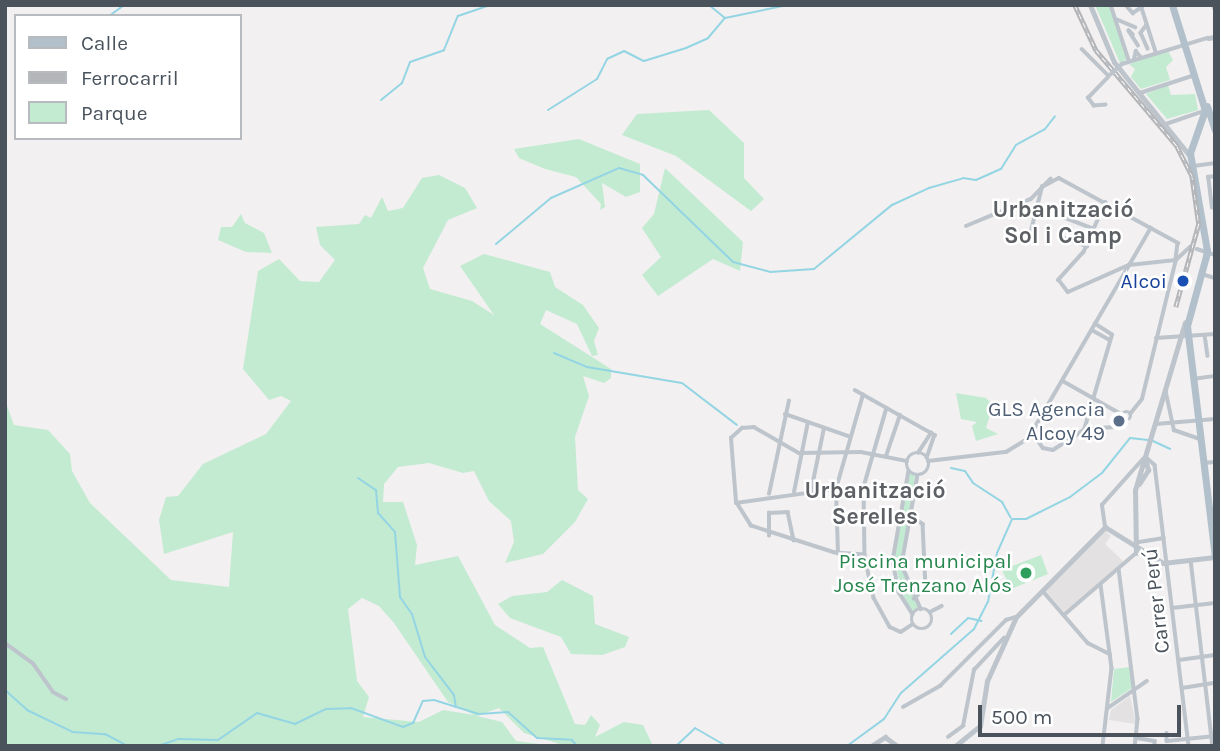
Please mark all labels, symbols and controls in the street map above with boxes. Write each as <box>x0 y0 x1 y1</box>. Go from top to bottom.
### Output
legend <box>14 14 242 140</box>
text: Calle <box>81 31 128 55</box>
text: Ferrocarril <box>81 66 179 90</box>
text: Parque <box>81 101 148 125</box>
district label: Urbanització Sol i Camp <box>992 196 1134 250</box>
place label: Alcoi <box>1120 268 1167 294</box>
marker: Alcoi <box>1173 271 1193 291</box>
place label: GLS Agencia Alcoy 49 <box>988 396 1105 446</box>
marker: GLS Agencia Alcoy 49 <box>1111 413 1127 429</box>
district label: Urbanització Serelles <box>804 477 946 531</box>
street label: Carrer Perú <box>1137 547 1175 655</box>
place label: Piscina municipal José Trenzano Alós <box>834 548 1012 598</box>
marker: Piscina municipal José Trenzano Alós <box>1018 565 1034 581</box>
scale bar <box>982 692 1185 736</box>
text: 500 m <box>991 705 1052 729</box>

